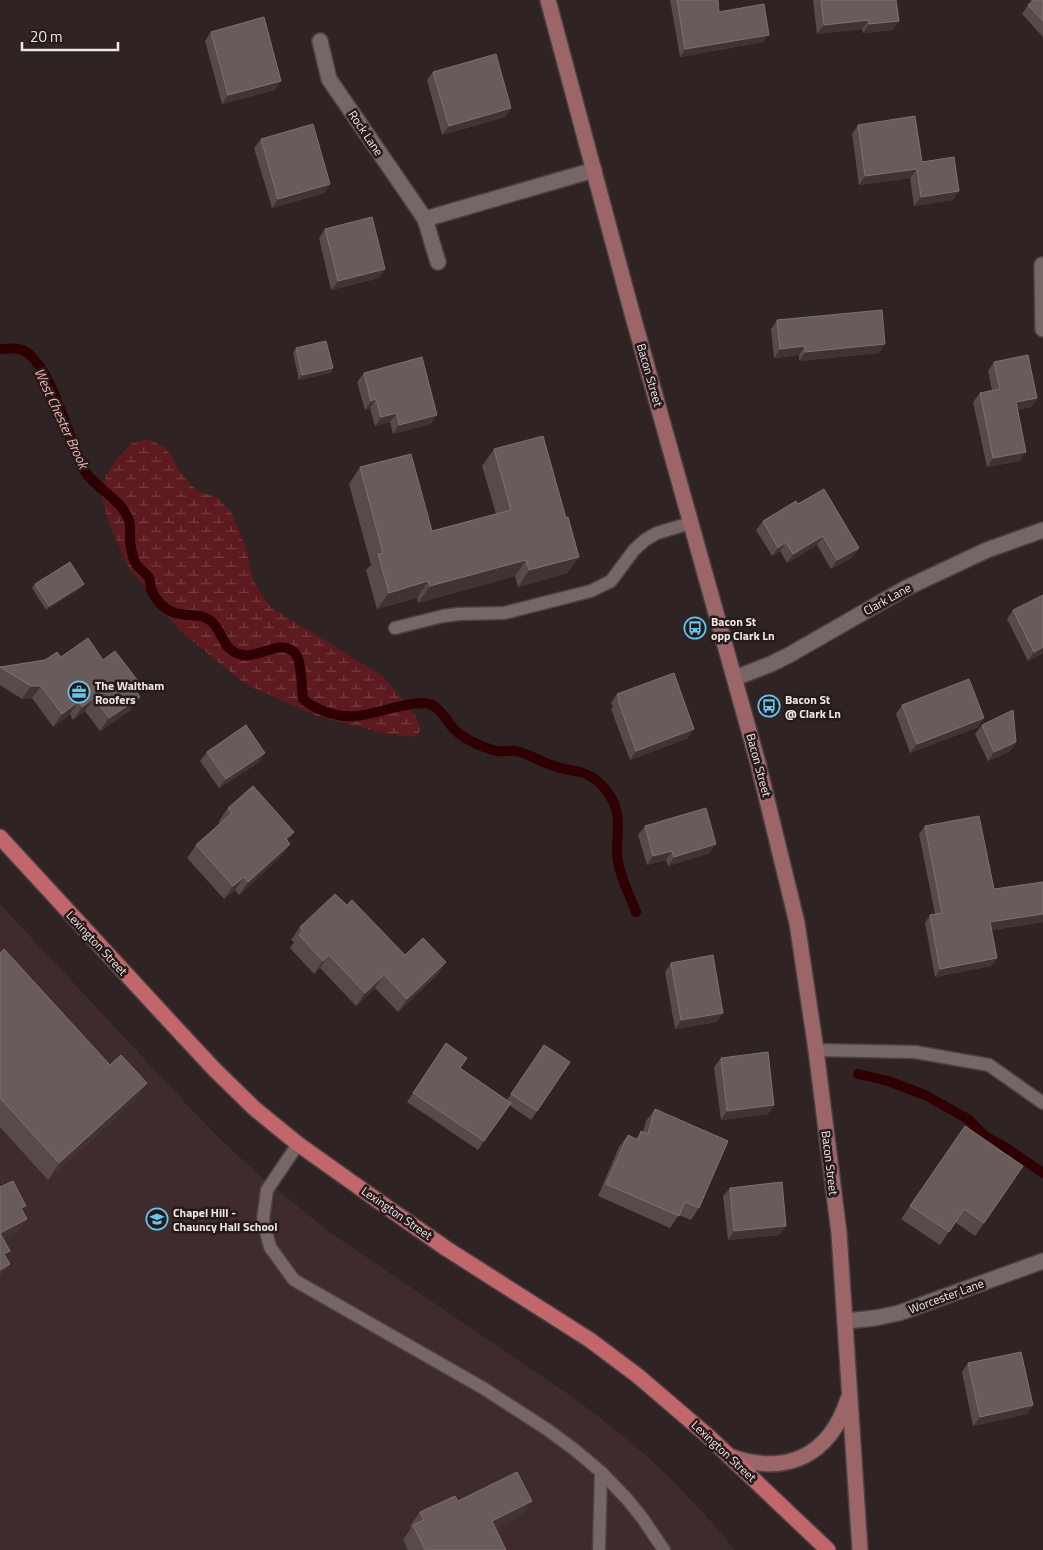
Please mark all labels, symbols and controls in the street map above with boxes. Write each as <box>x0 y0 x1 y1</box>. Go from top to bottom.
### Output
scale bar <box>22 20 119 52</box>
text: 20 m <box>30 25 63 48</box>
street label: Rock Lane <box>344 106 388 160</box>
street label: Bacon Street <box>632 341 668 410</box>
water label: West Chester Brook <box>30 364 95 473</box>
street label: Clark Lane <box>860 578 914 620</box>
place label: Bacon St opp Clark Ln <box>711 612 775 645</box>
bus stop icon: Bacon St opp Clark Ln <box>683 616 707 640</box>
place label: The Waltham Roofers <box>95 676 164 709</box>
office icon: The Waltham Roofers <box>67 680 91 704</box>
place label: Bacon St @ Clark Ln <box>785 690 841 723</box>
bus stop icon: Bacon St @ Clark Ln <box>757 694 781 718</box>
street label: Bacon Street <box>741 731 777 800</box>
street label: Lexington Street <box>62 906 133 980</box>
street label: Bacon Street <box>817 1130 843 1197</box>
street label: Lexington Street <box>358 1181 437 1245</box>
place label: Chapel Hill - Chauncy Hall School <box>173 1203 277 1236</box>
school or university icon: Chapel Hill - Chauncy Hall School <box>145 1207 169 1231</box>
street label: Worcester Lane <box>906 1274 986 1318</box>
street label: Lexington Street <box>687 1416 761 1487</box>

